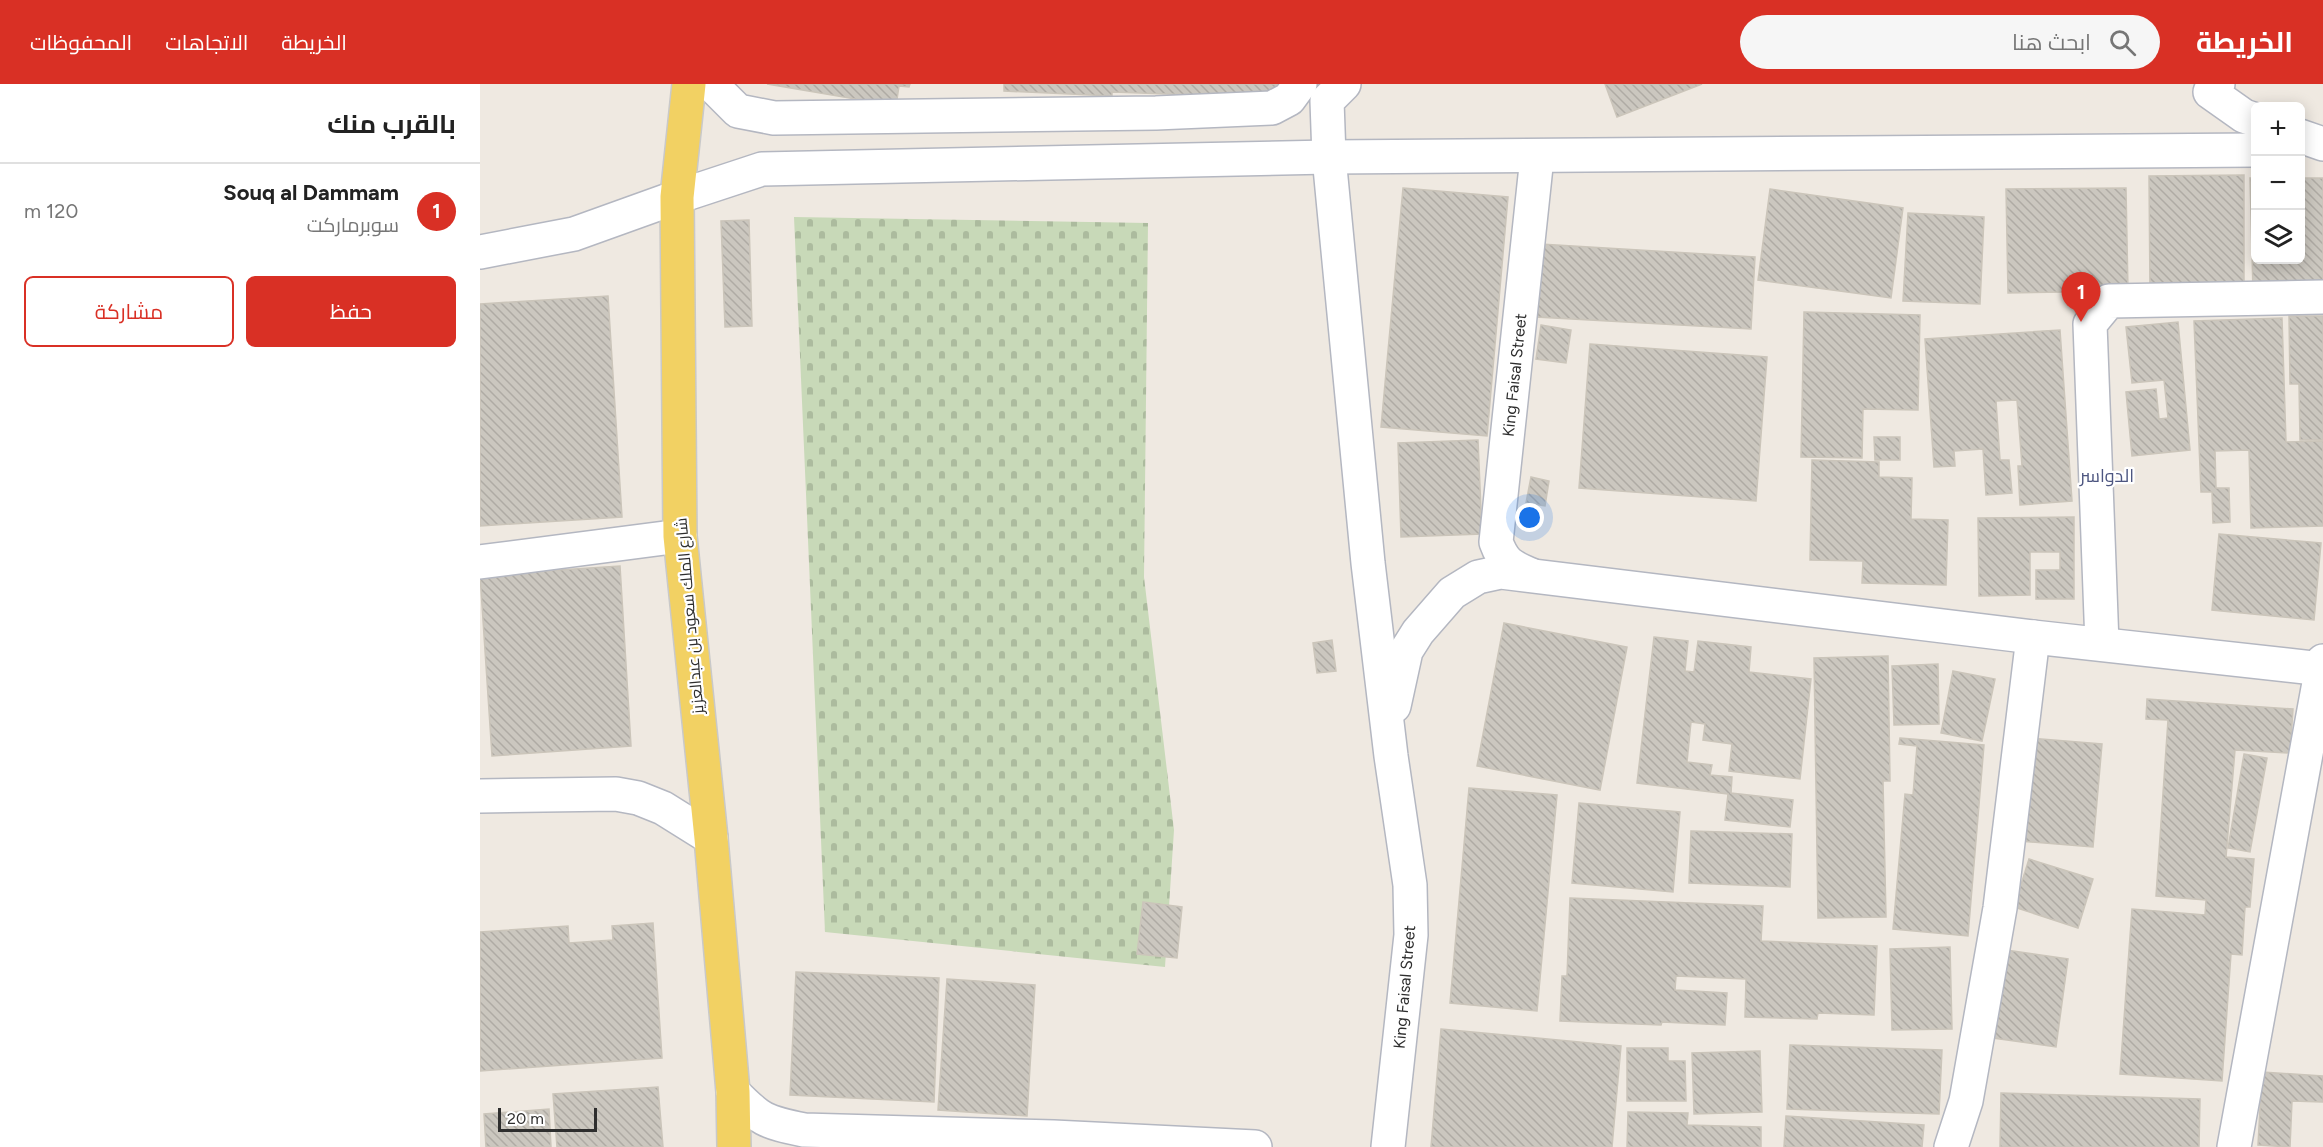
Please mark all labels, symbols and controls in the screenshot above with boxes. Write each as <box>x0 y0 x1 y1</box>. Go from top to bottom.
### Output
search box <box>1740 15 2160 69</box>
text: الخريطة <box>2196 25 2293 59</box>
icon: search <box>2106 26 2139 59</box>
text: ابحث هنا <box>2012 29 2091 56</box>
text: المحفوظات <box>30 30 132 55</box>
text: الاتجاهات <box>165 30 248 55</box>
text: الخريطة <box>281 30 347 55</box>
map controls <box>2251 102 2305 264</box>
button: + <box>2251 102 2305 156</box>
text: بالقرب منك <box>327 108 456 140</box>
button: − <box>2251 156 2305 210</box>
text: Souq al Dammam <box>223 179 399 206</box>
text: 120 m <box>24 199 78 223</box>
text: 1 <box>432 199 441 223</box>
button: layers <box>2251 210 2305 264</box>
text: سوبرماركت <box>307 213 399 237</box>
pin: 1 <box>2062 272 2100 322</box>
button: مشاركة <box>24 276 234 347</box>
button: حفظ <box>246 276 456 347</box>
street label: King Faisal Street <box>1499 312 1530 438</box>
district label: الدواسر <box>2079 465 2134 487</box>
your location <box>1515 503 1544 532</box>
street label: شارع الملك سعود بن عبدالعزيز <box>671 517 710 716</box>
street label: King Faisal Street <box>1390 924 1419 1050</box>
scale bar <box>498 1105 597 1132</box>
text: 20 m <box>507 1109 544 1128</box>

